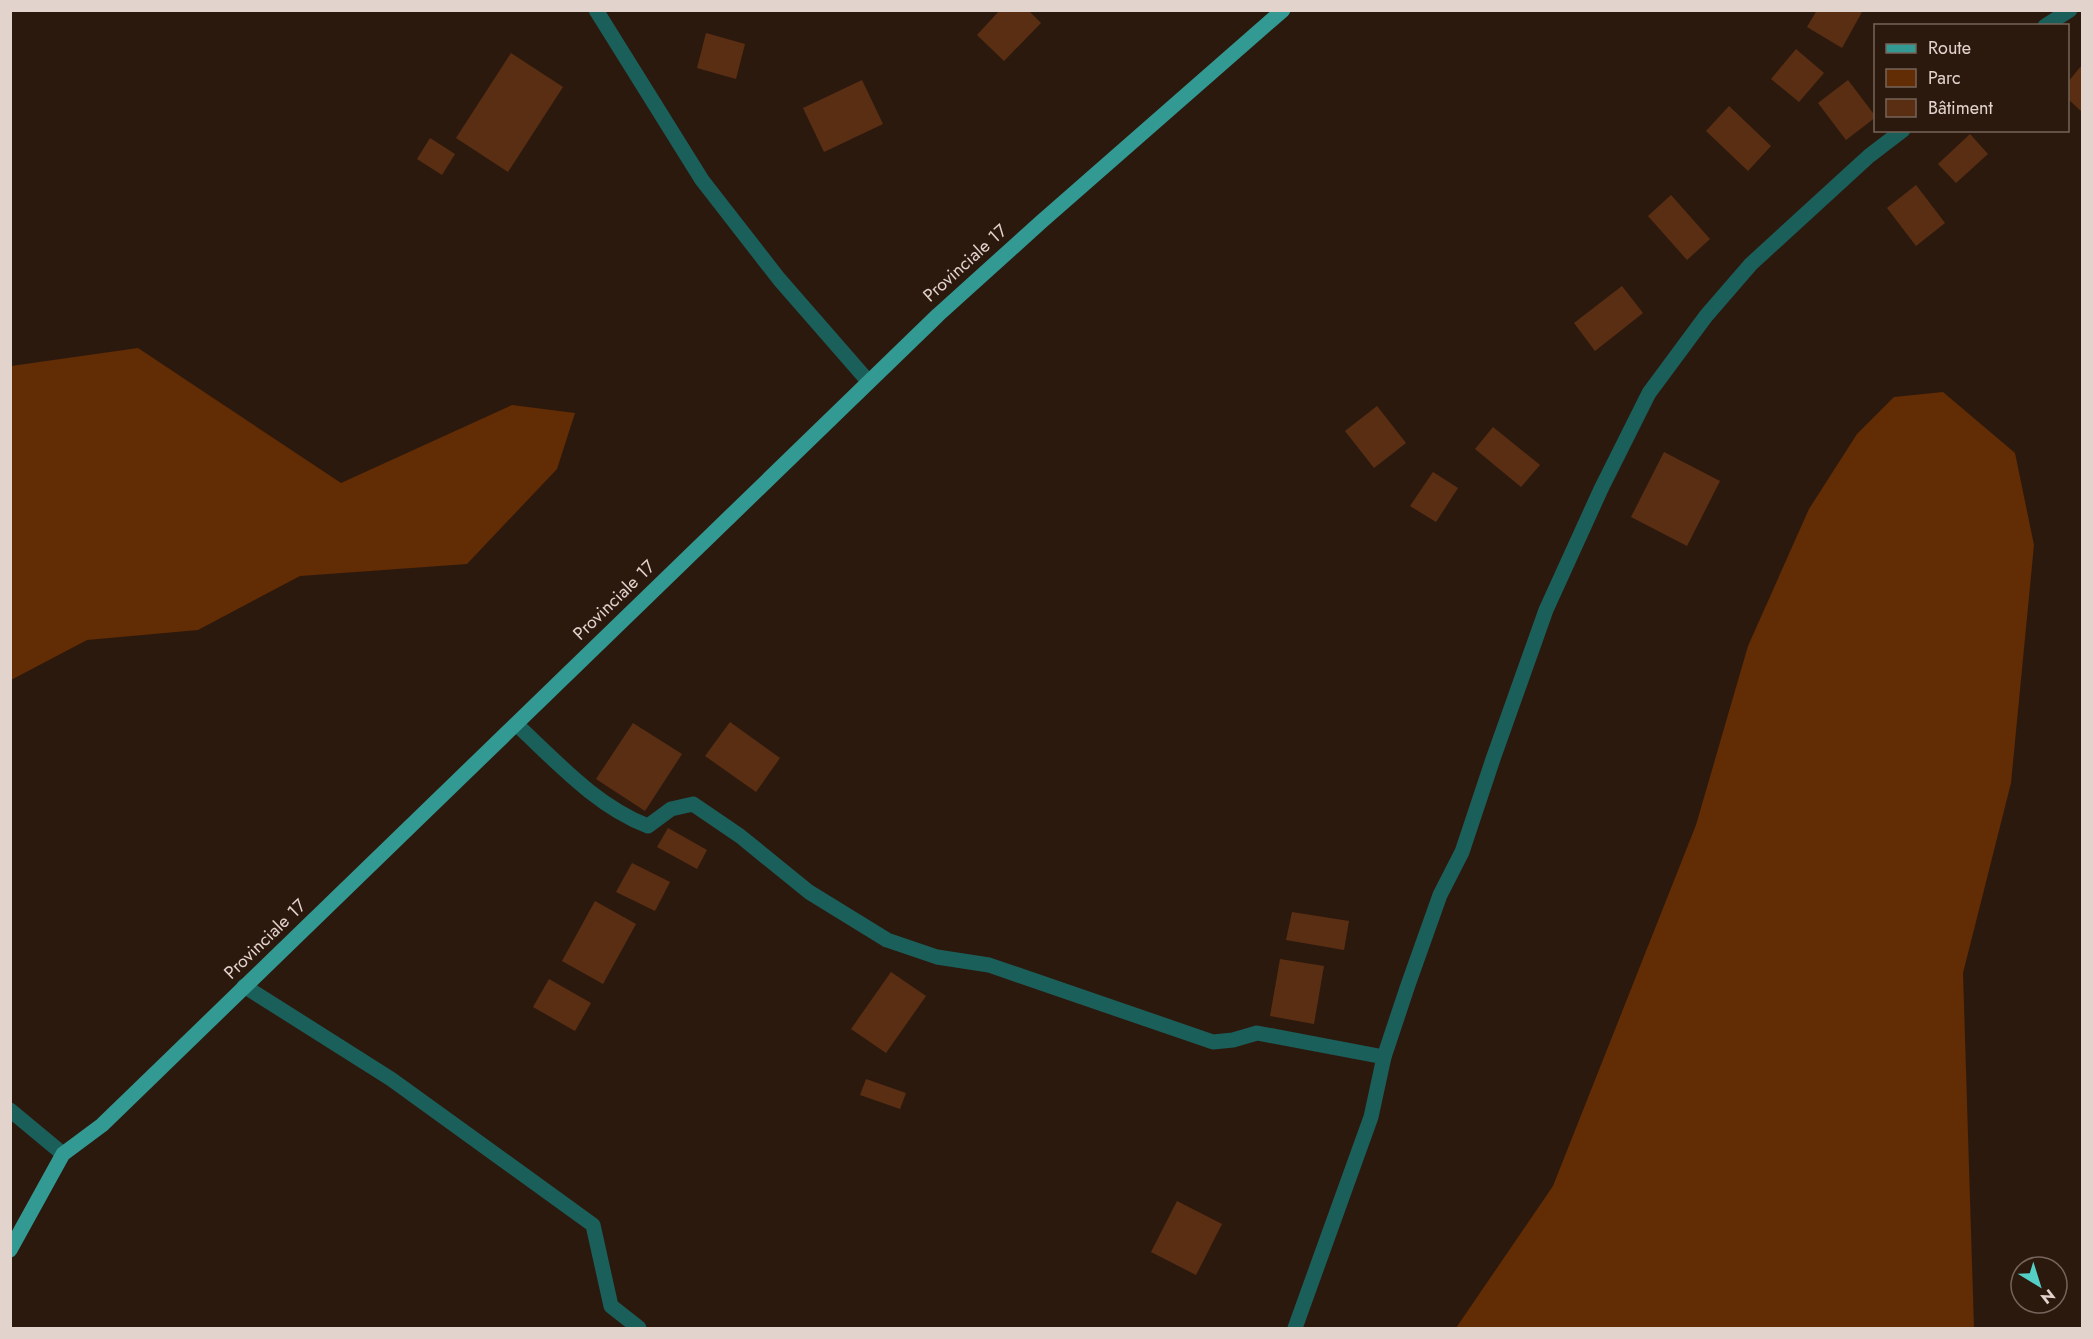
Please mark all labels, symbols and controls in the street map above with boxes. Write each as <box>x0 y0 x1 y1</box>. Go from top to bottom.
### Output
legend <box>1874 24 2069 132</box>
text: Route <box>1928 35 1971 61</box>
text: Parc <box>1928 65 1961 91</box>
text: Bâtiment <box>1928 95 1994 121</box>
street label: Provinciale 17 <box>917 218 1013 308</box>
street label: Provinciale 17 <box>567 554 661 646</box>
street label: Provinciale 17 <box>218 893 312 985</box>
north arrow <box>2009 1255 2069 1315</box>
text: N <box>2036 1283 2060 1309</box>

